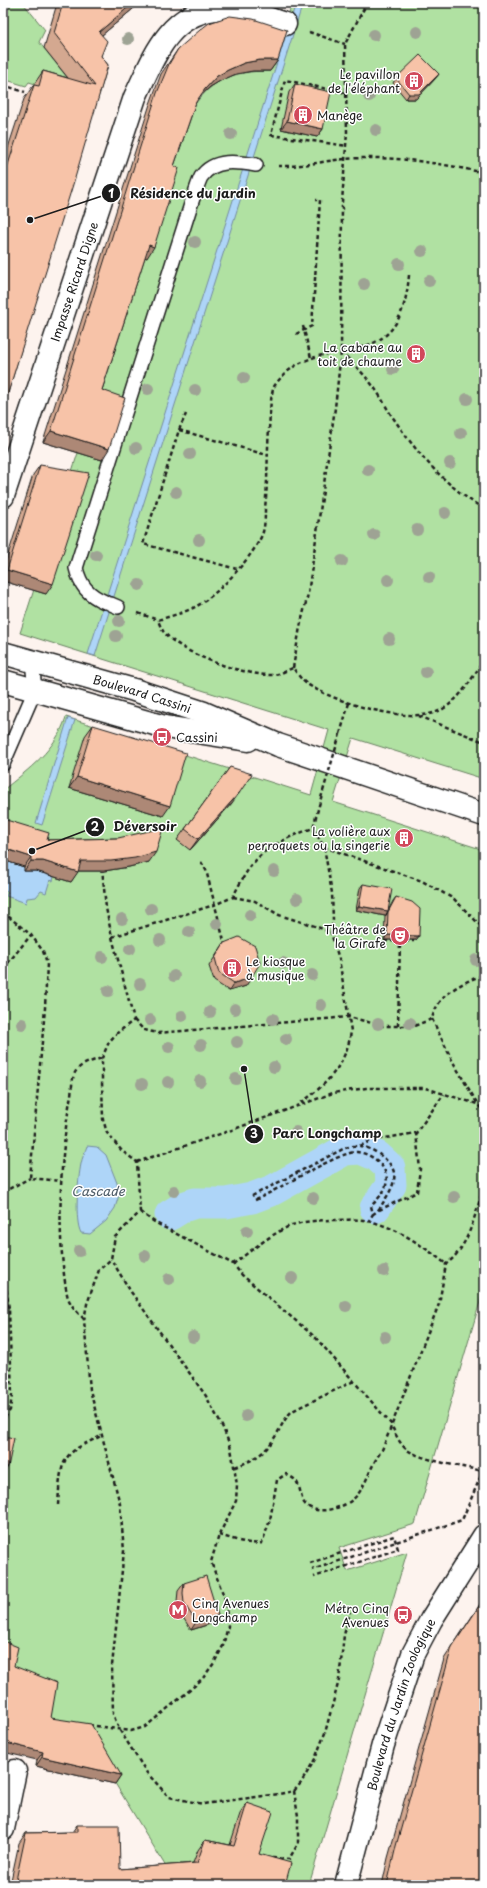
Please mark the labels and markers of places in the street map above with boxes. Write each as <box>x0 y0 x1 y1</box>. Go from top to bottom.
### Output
place label: Le pavillon de l'éléphant <box>328 65 400 97</box>
building icon: Le pavillon de l'éléphant <box>403 70 425 92</box>
building icon: Manège <box>292 104 314 126</box>
place label: Manège <box>317 106 363 124</box>
callout: Résidence du jardin <box>101 181 264 206</box>
place label: La cabane au toit de chaume <box>318 338 402 370</box>
building icon: La cabane au toit de chaume <box>405 343 427 365</box>
bus stop icon: Cassini <box>151 726 173 748</box>
place label: Cassini <box>176 728 218 746</box>
callout: Déversoir <box>85 814 185 839</box>
place label: La volière aux perroquets ou la singerie <box>248 822 390 854</box>
building icon: La volière aux perroquets ou la singerie <box>393 827 415 849</box>
place label: Théâtre de la Girafe <box>324 920 386 952</box>
theatre icon: Théâtre de la Girafe <box>389 925 411 947</box>
place label: Le kiosque à musique <box>246 952 306 984</box>
building icon: Le kiosque à musique <box>221 957 243 979</box>
callout: Parc Longchamp <box>244 1121 389 1146</box>
place label: Cinq Avenues Longchamp <box>192 1594 270 1626</box>
metro station icon: Cinq Avenues Longchamp <box>167 1599 189 1621</box>
place label: Métro Cinq Avenues <box>325 1599 390 1631</box>
bus stop icon: Métro Cinq Avenues <box>392 1604 414 1626</box>

